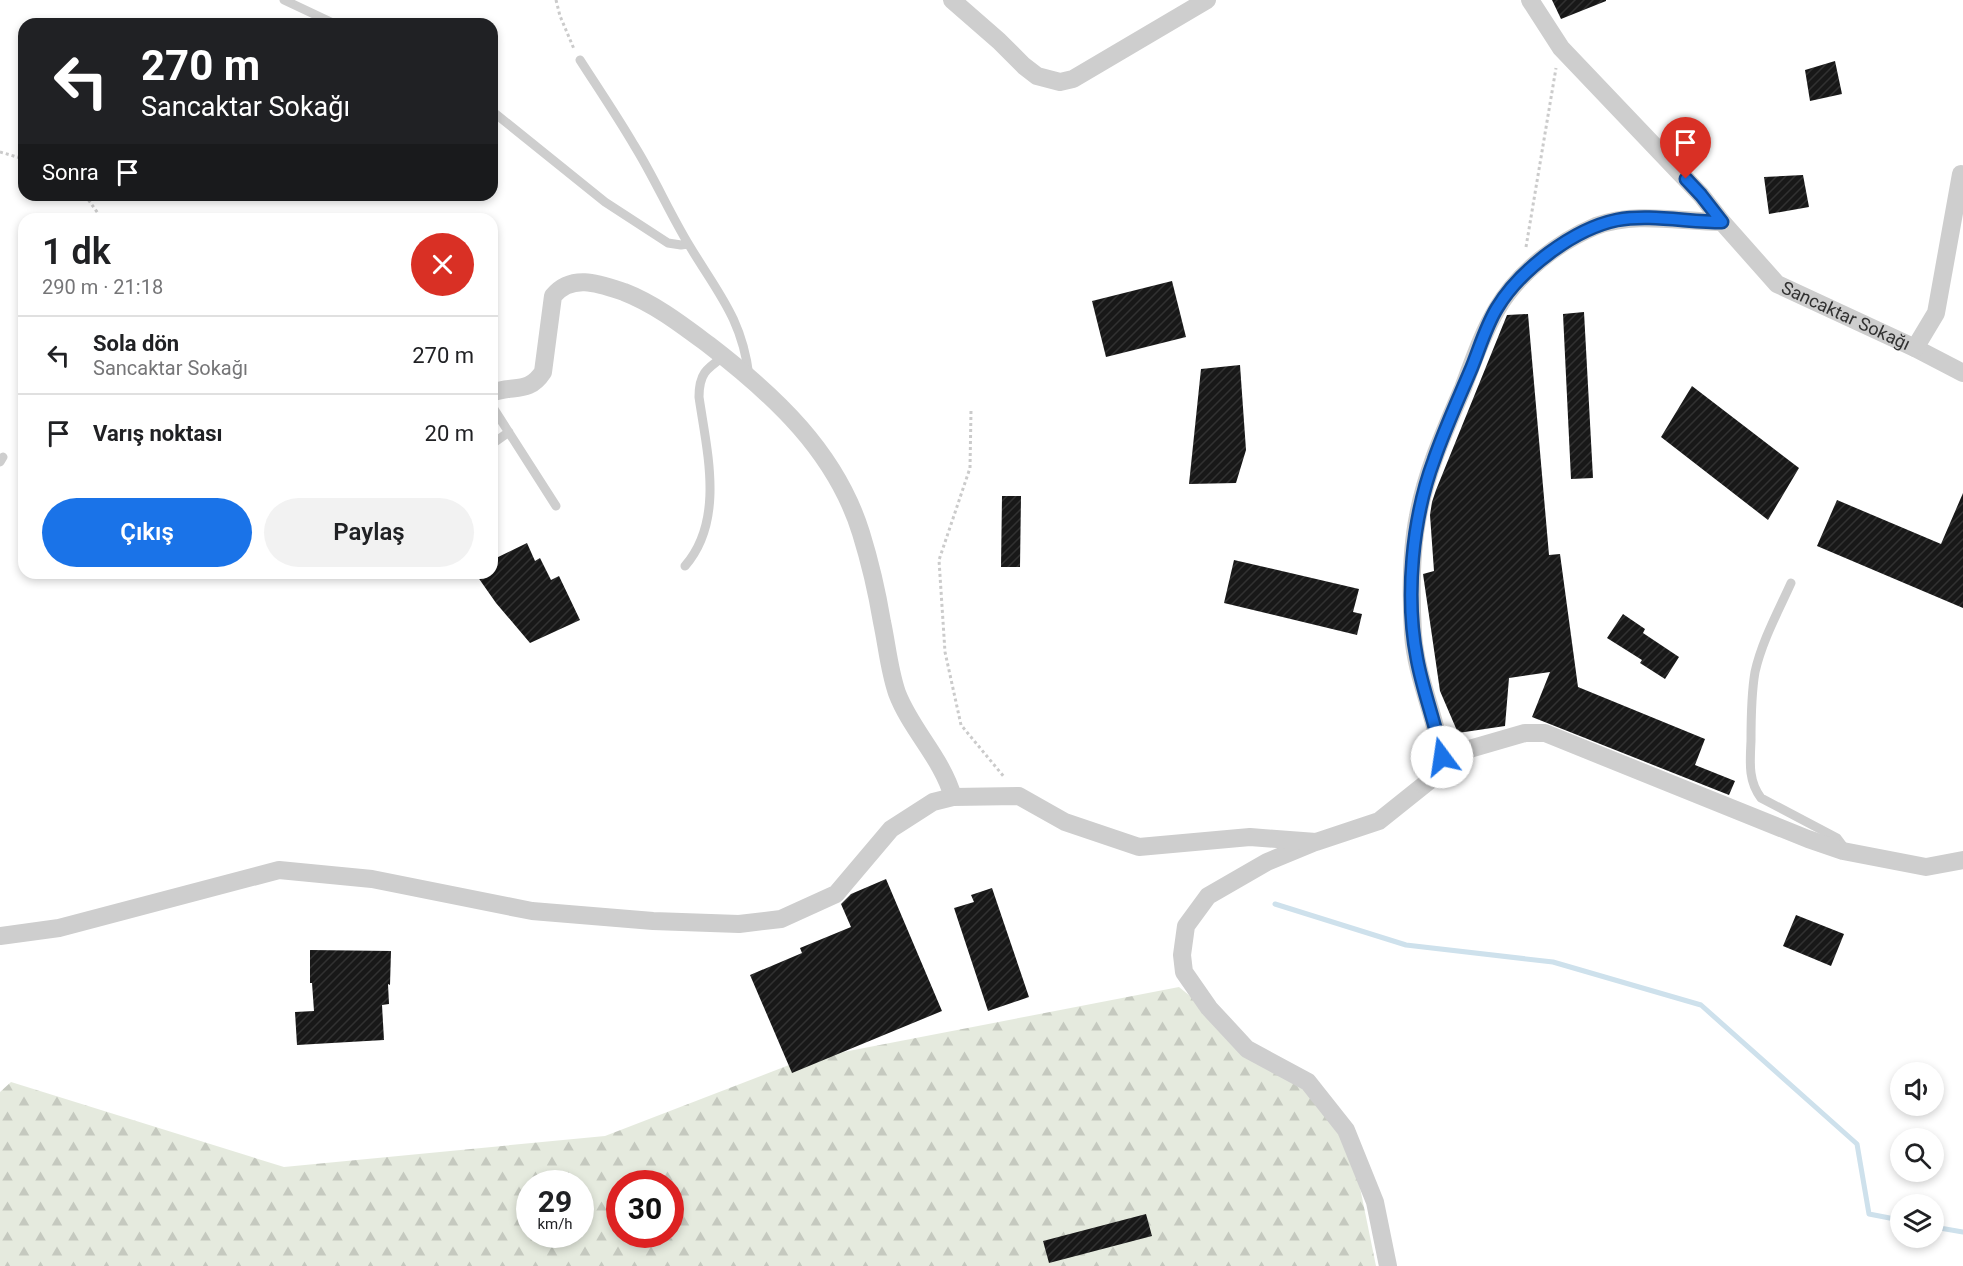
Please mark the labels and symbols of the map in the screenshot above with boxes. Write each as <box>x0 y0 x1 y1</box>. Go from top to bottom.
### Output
pin <box>1660 117 1711 179</box>
street label: Sancaktar Sokağı <box>1778 277 1914 354</box>
position arrow <box>1410 725 1474 789</box>
speed limit sign: 30 <box>606 1170 684 1248</box>

